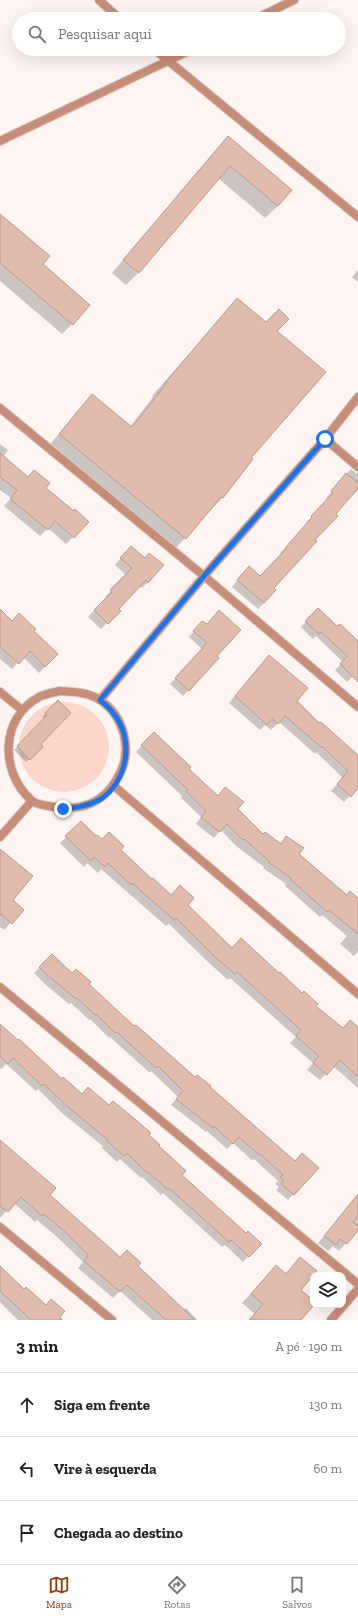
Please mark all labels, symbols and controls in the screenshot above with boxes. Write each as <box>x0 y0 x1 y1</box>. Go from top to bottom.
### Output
search box <box>12 12 346 56</box>
icon: search <box>26 23 48 45</box>
text: Pesquisar aqui <box>58 25 152 43</box>
route start <box>316 430 334 448</box>
route end <box>54 800 72 818</box>
map controls <box>310 1272 346 1308</box>
button: layers <box>310 1272 346 1308</box>
text: 3 min <box>16 1336 58 1356</box>
text: A pé · 190 m <box>275 1339 342 1354</box>
icon: ahead <box>16 1394 38 1416</box>
text: Siga em frente <box>54 1396 150 1414</box>
text: 130 m <box>309 1397 342 1412</box>
icon: left <box>16 1458 38 1480</box>
text: Vire à esquerda <box>54 1460 157 1478</box>
text: 60 m <box>313 1461 342 1476</box>
icon: arrive <box>16 1522 38 1544</box>
text: Chegada ao destino <box>54 1524 183 1542</box>
tab: Mapa <box>46 1574 72 1611</box>
tab: Rotas <box>164 1574 190 1611</box>
tab: Salvos <box>282 1574 312 1611</box>

